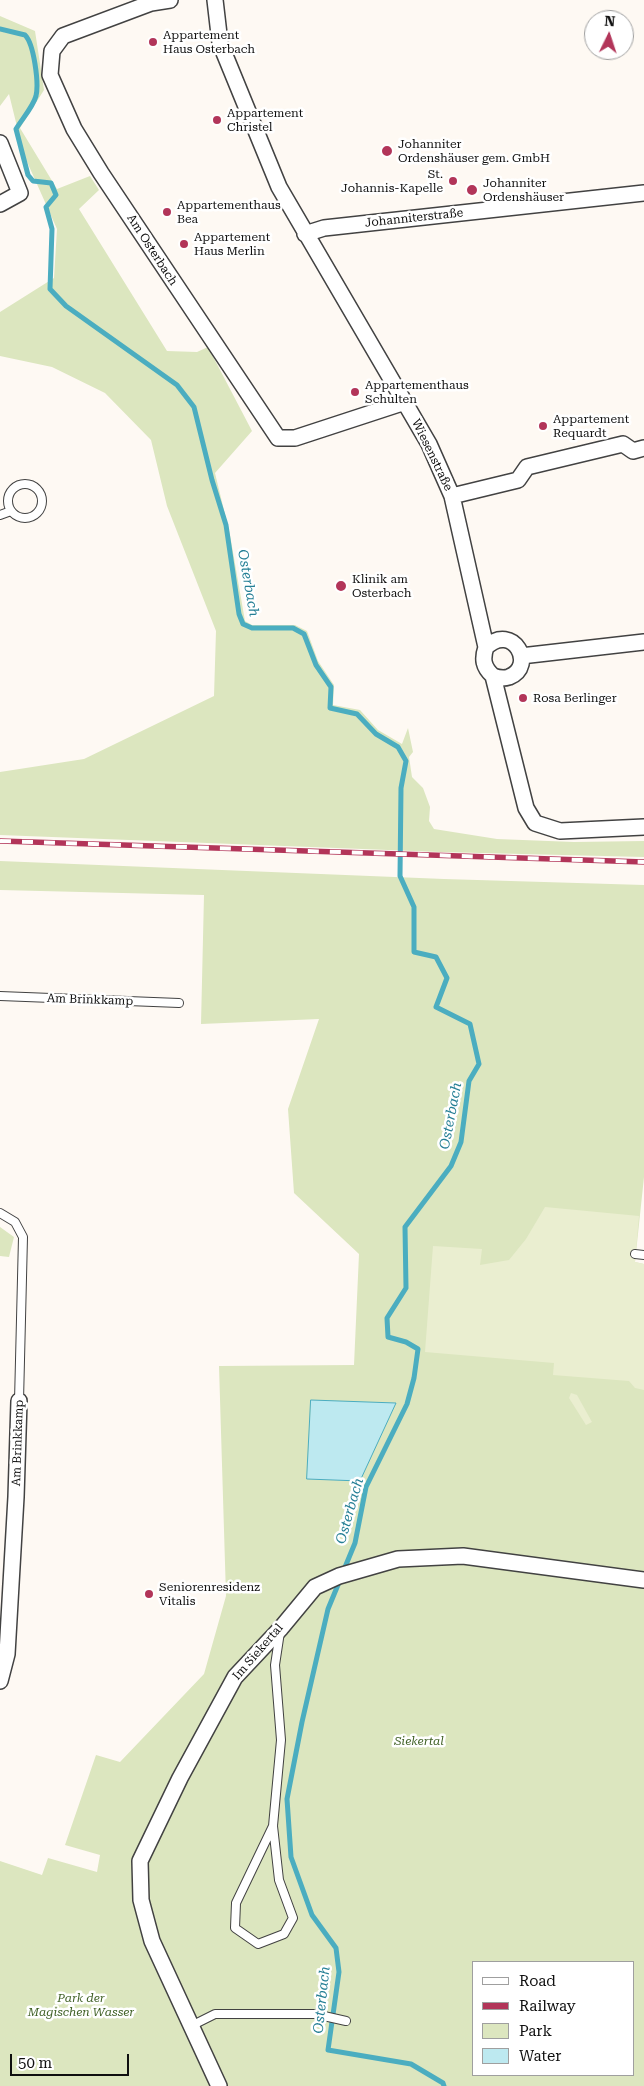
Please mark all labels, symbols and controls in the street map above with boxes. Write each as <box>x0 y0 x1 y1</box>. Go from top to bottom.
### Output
north arrow <box>584 10 634 60</box>
text: N <box>604 13 616 29</box>
place label: Appartement Haus Osterbach <box>163 28 255 56</box>
marker: Appartement Haus Osterbach <box>147 36 159 48</box>
place label: Appartement Christel <box>227 106 303 134</box>
marker: Appartement Christel <box>211 114 223 126</box>
place label: Johanniter Ordenshäuser gem. GmbH <box>398 137 550 165</box>
marker: Johanniter Ordenshäuser gem. GmbH <box>380 144 394 158</box>
place label: St. Johannis-Kapelle <box>341 167 443 195</box>
marker: St. Johannis-Kapelle <box>447 175 459 187</box>
place label: Johanniter Ordenshäuser <box>483 176 564 204</box>
marker: Johanniter Ordenshäuser <box>465 183 479 197</box>
place label: Appartementhaus Bea <box>177 198 281 226</box>
marker: Appartementhaus Bea <box>161 206 173 218</box>
street label: Johanniterstraße <box>364 206 464 230</box>
street label: Am Osterbach <box>124 212 180 288</box>
place label: Appartement Haus Merlin <box>194 230 270 258</box>
marker: Appartement Haus Merlin <box>178 238 190 250</box>
place label: Appartementhaus Schulten <box>365 378 469 406</box>
marker: Appartementhaus Schulten <box>349 386 361 398</box>
place label: Appartement Requardt <box>553 412 629 440</box>
street label: Wiesenstraße <box>408 417 456 493</box>
marker: Appartement Requardt <box>537 420 549 432</box>
water label: Osterbach <box>234 548 262 618</box>
place label: Klinik am Osterbach <box>352 572 412 600</box>
marker: Klinik am Osterbach <box>334 579 348 593</box>
place label: Rosa Berlinger <box>533 691 617 705</box>
marker: Rosa Berlinger <box>517 692 529 704</box>
street label: Am Brinkkamp <box>47 991 133 1009</box>
water label: Osterbach <box>436 1081 466 1151</box>
street label: Am Brinkkamp <box>9 1400 27 1486</box>
water label: Osterbach <box>333 1476 367 1546</box>
place label: Seniorenresidenz Vitalis <box>159 1580 260 1608</box>
marker: Seniorenresidenz Vitalis <box>143 1588 155 1600</box>
street label: Im Siekertal <box>230 1621 286 1683</box>
park label: Siekertal <box>394 1734 444 1748</box>
legend <box>472 1961 634 2076</box>
water label: Osterbach <box>310 1965 334 2035</box>
text: Road <box>519 1972 556 1990</box>
park label: Park der Magischen Wasser <box>28 1991 134 2019</box>
text: Railway <box>519 1997 576 2015</box>
text: Park <box>519 2022 552 2040</box>
scale bar <box>12 2044 131 2076</box>
text: Water <box>519 2047 561 2065</box>
text: 50 m <box>18 2054 52 2072</box>

